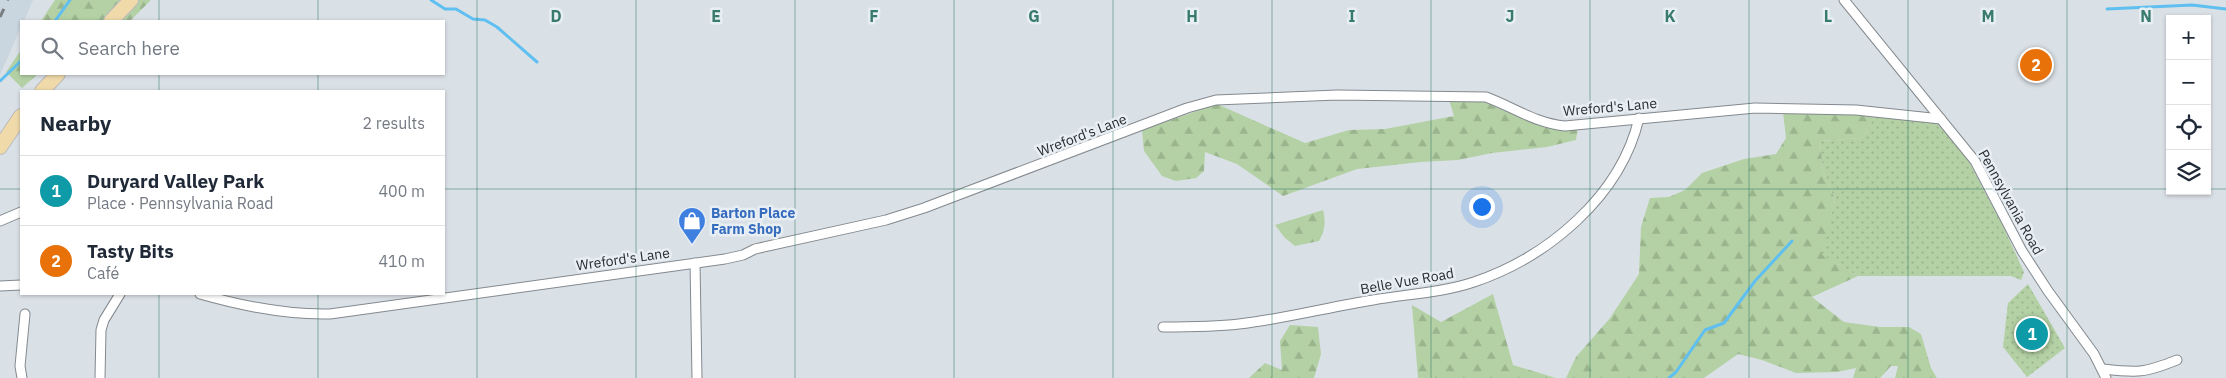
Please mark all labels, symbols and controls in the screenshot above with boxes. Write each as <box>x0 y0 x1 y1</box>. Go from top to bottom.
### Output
text: D <box>550 6 562 26</box>
text: E <box>711 6 721 26</box>
text: F <box>869 6 879 26</box>
text: G <box>1028 6 1040 26</box>
text: H <box>1186 6 1198 26</box>
text: I <box>1349 6 1356 26</box>
text: J <box>1506 6 1514 26</box>
text: K <box>1664 6 1676 26</box>
text: L <box>1824 6 1832 26</box>
text: M <box>1981 6 1995 26</box>
text: N <box>2140 6 2152 26</box>
map controls <box>2166 15 2211 195</box>
button: + <box>2166 15 2211 60</box>
search box <box>20 20 445 75</box>
icon: search <box>38 34 66 62</box>
text: Search here <box>78 36 180 60</box>
pin: 2 <box>2020 46 2052 84</box>
button: − <box>2166 60 2211 105</box>
street label: Wreford's Lane <box>1562 94 1658 120</box>
button: locate <box>2166 105 2211 150</box>
text: Nearby <box>40 109 111 137</box>
street label: Wreford's Lane <box>1035 110 1129 160</box>
text: 2 results <box>362 113 425 133</box>
street label: Pennsylvania Road <box>1975 146 2047 258</box>
button: layers <box>2166 150 2211 195</box>
text: Duryard Valley Park <box>87 169 264 193</box>
text: 1 <box>51 181 61 201</box>
text: 400 m <box>378 181 425 201</box>
text: Place · Pennsylvania Road <box>87 193 274 213</box>
your location <box>1469 194 1495 220</box>
place label: Barton Place Farm Shop <box>711 204 795 238</box>
shop icon: Barton Place Farm Shop <box>677 206 707 245</box>
text: Tasty Bits <box>87 239 174 263</box>
street label: Wreford's Lane <box>575 243 671 274</box>
text: 2 <box>51 251 61 271</box>
text: 410 m <box>378 251 425 271</box>
text: Café <box>87 263 119 283</box>
street label: Belle Vue Road <box>1359 264 1455 298</box>
pin: 1 <box>2016 315 2048 353</box>

